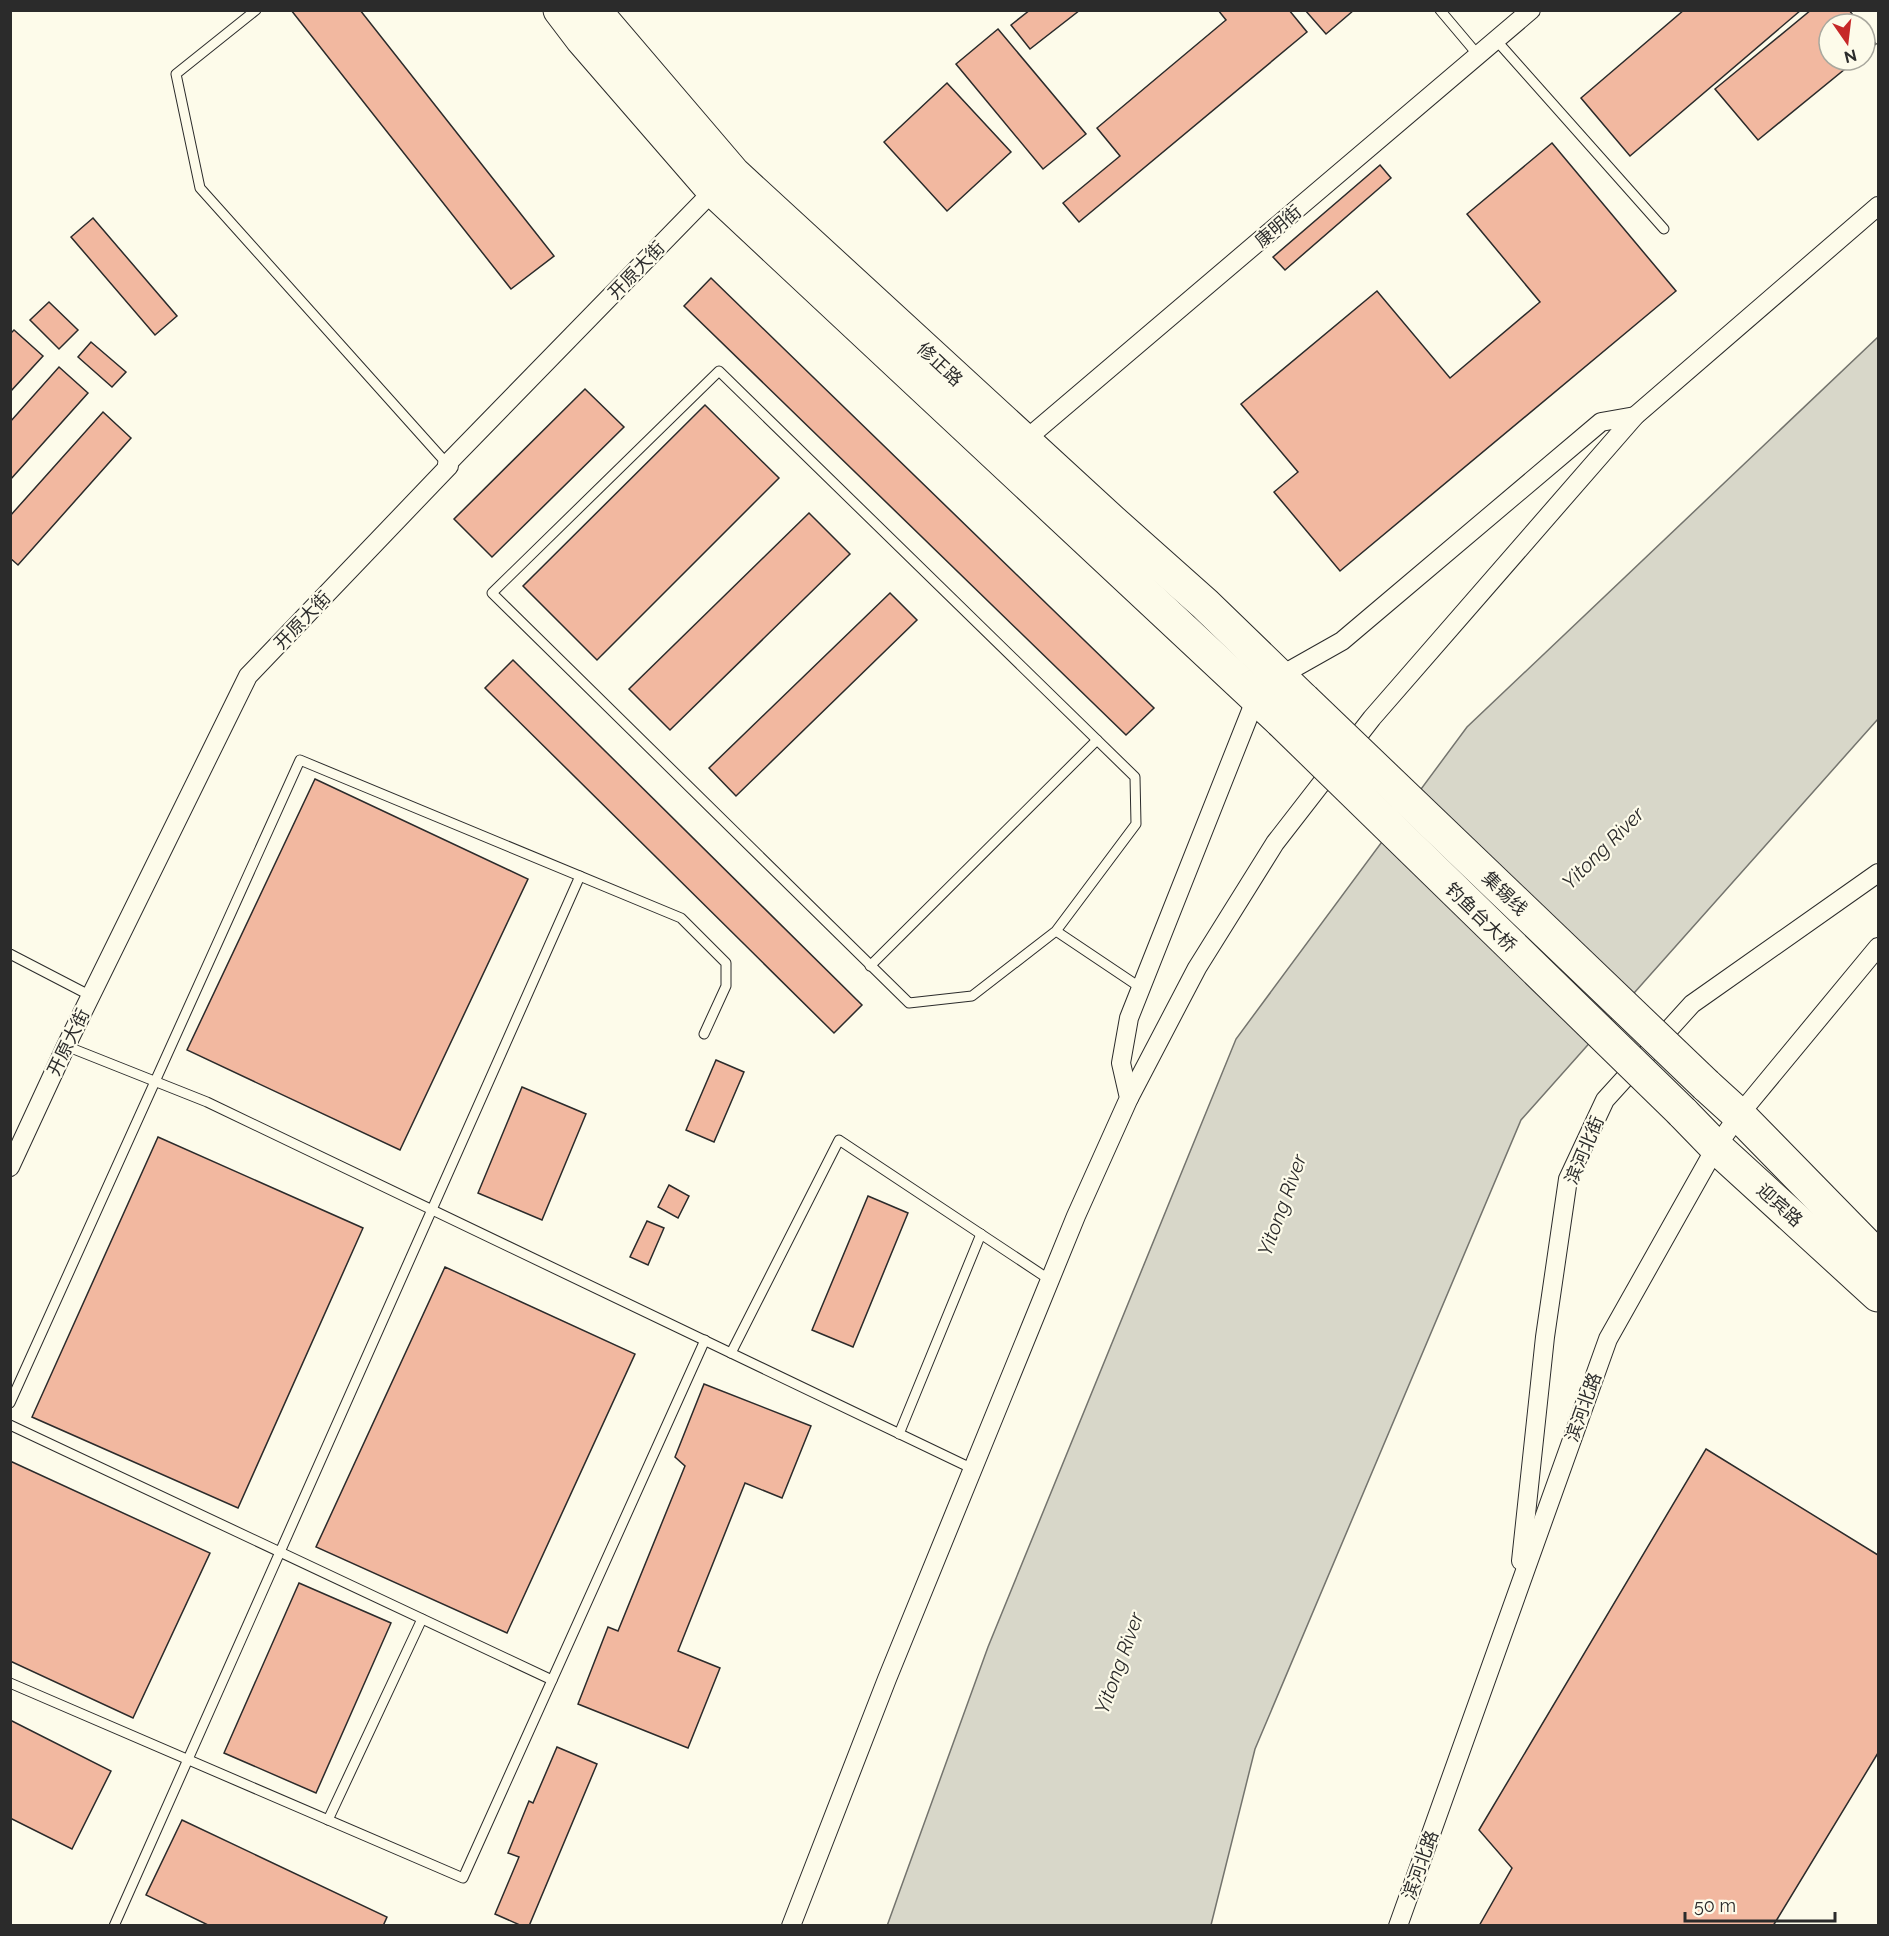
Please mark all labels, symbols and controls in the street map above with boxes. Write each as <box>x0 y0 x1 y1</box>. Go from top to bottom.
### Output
north arrow <box>1817 12 1877 72</box>
text: N <box>1842 45 1859 67</box>
street label: 康明街 <box>1251 201 1305 251</box>
street label: 开原大街 <box>603 237 669 303</box>
street label: 修正路 <box>913 338 967 390</box>
street label: 开原大街 <box>269 587 335 653</box>
water label: Yitong River <box>1557 801 1650 894</box>
street label: 集锡线 <box>1478 867 1532 919</box>
street label: 钓鱼台大桥 <box>1441 878 1521 956</box>
street label: 开原大街 <box>43 1005 93 1079</box>
street label: 滨河北街 <box>1560 1113 1608 1187</box>
water label: Yitong River <box>1253 1150 1312 1259</box>
street label: 迎宾路 <box>1753 1179 1807 1231</box>
street label: 滨河北路 <box>1561 1370 1605 1444</box>
water label: Yitong River <box>1090 1608 1149 1717</box>
street label: 滨河北路 <box>1398 1828 1442 1902</box>
scale bar <box>1685 1885 1835 1923</box>
text: 50 m <box>1694 1895 1736 1916</box>

